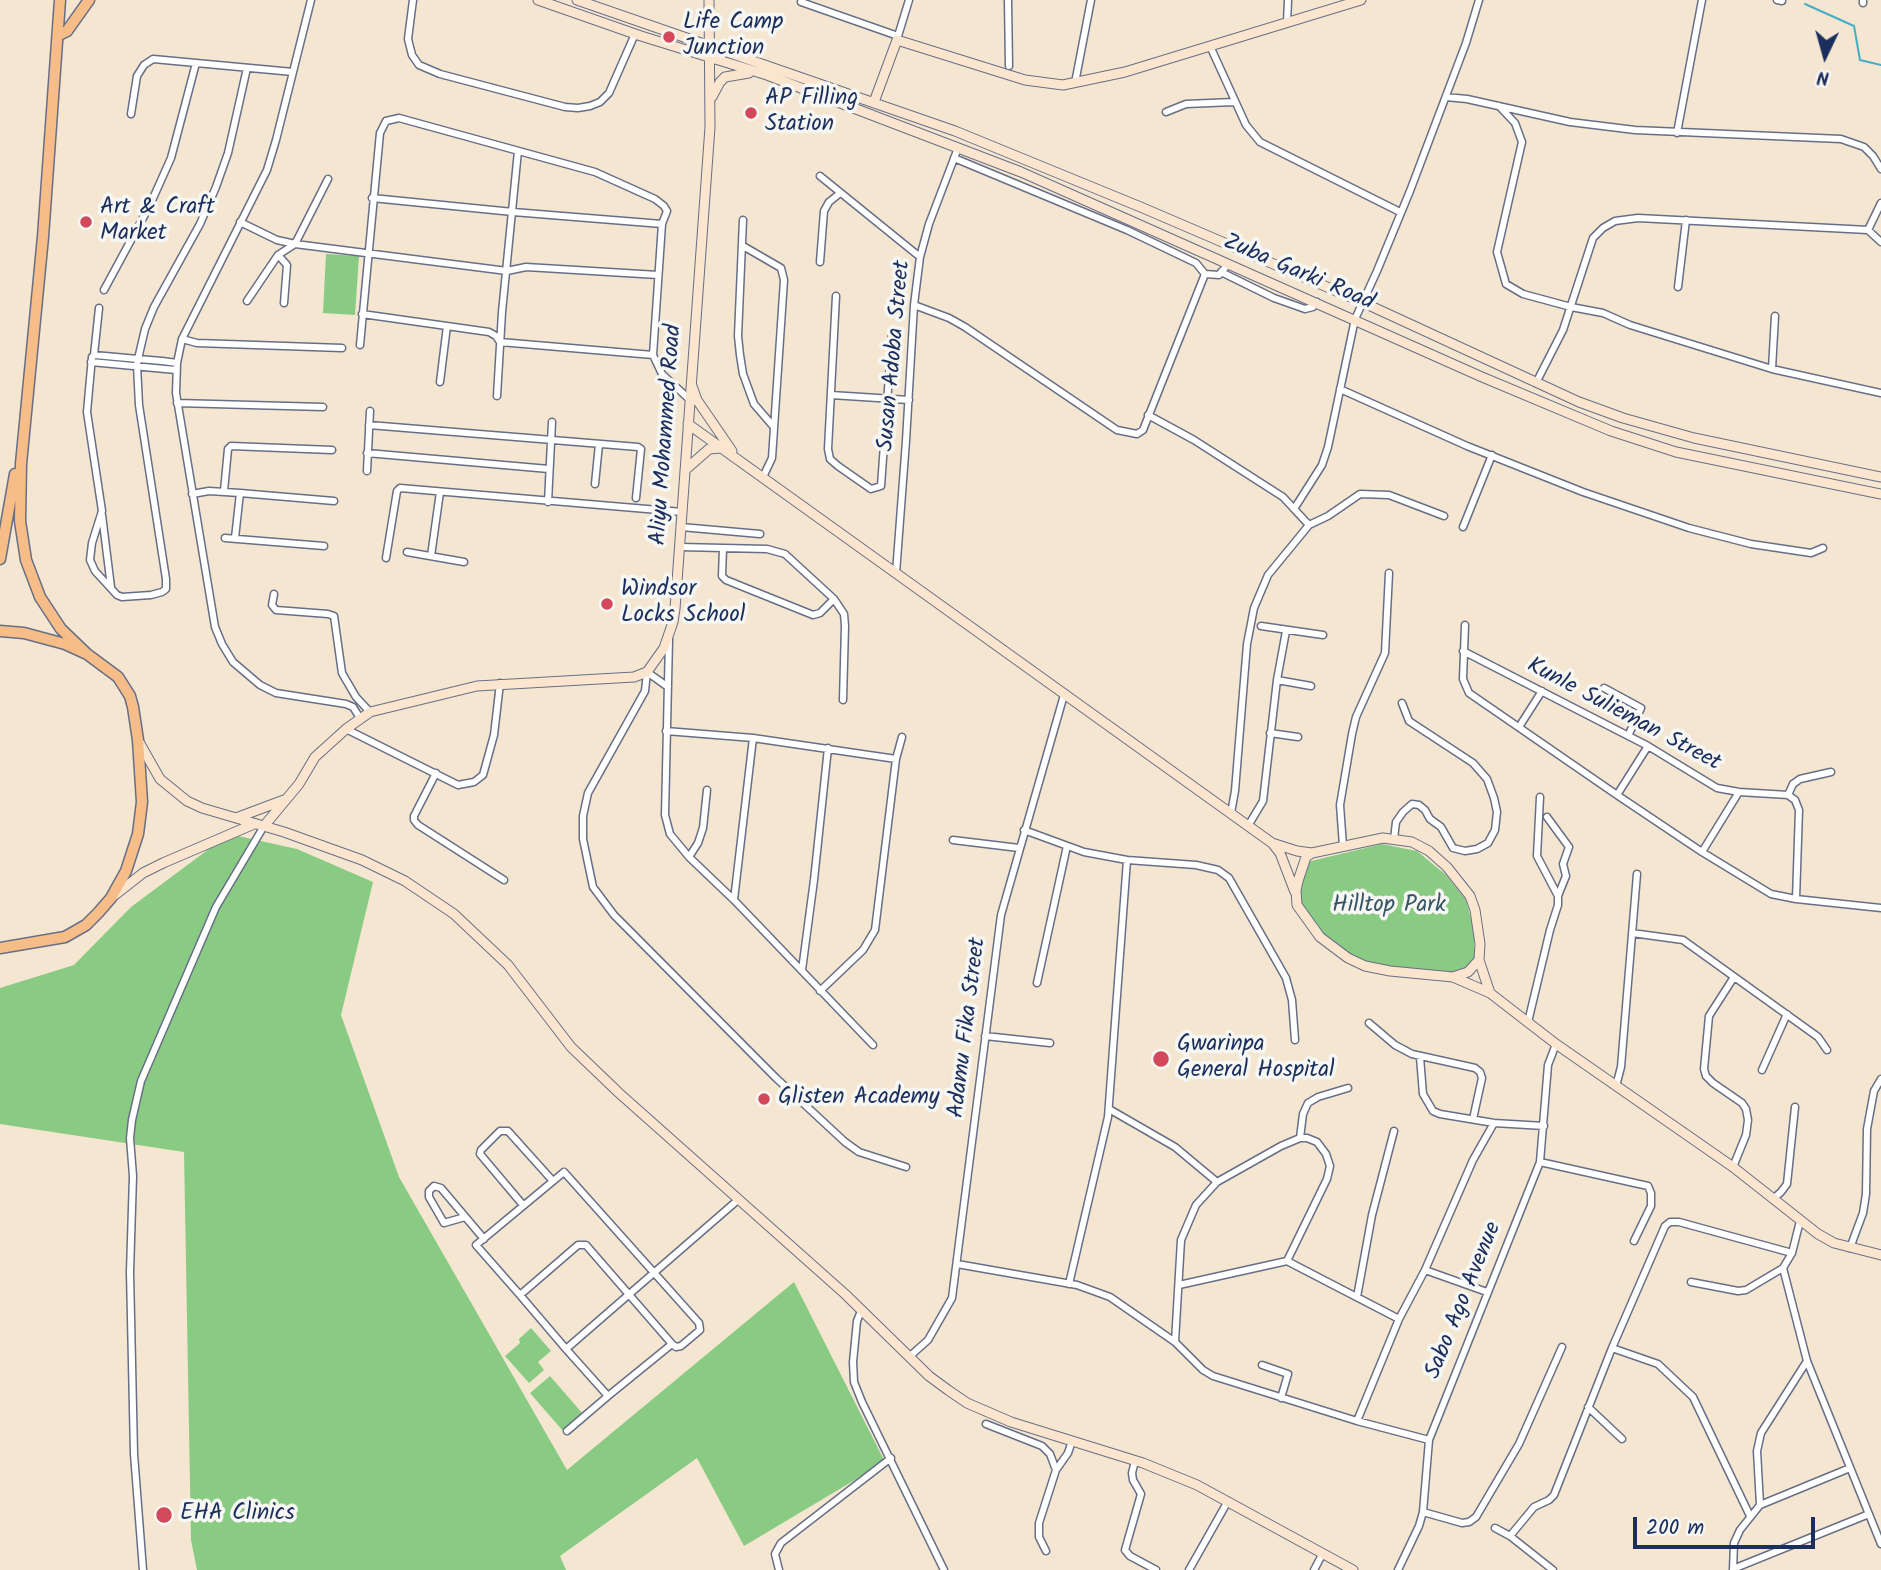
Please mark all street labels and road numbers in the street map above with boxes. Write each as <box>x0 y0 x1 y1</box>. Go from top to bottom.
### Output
street label: Zuba Garki Road <box>1218 230 1378 318</box>
street label: Susan Adoba Street <box>874 259 918 453</box>
street label: Aliyu Mohammed Road <box>647 323 689 547</box>
street label: Kunle Sulieman Street <box>1521 653 1725 779</box>
street label: Adamu Fika Street <box>944 936 994 1120</box>
street label: Sabo Ago Avenue <box>1421 1218 1509 1384</box>

